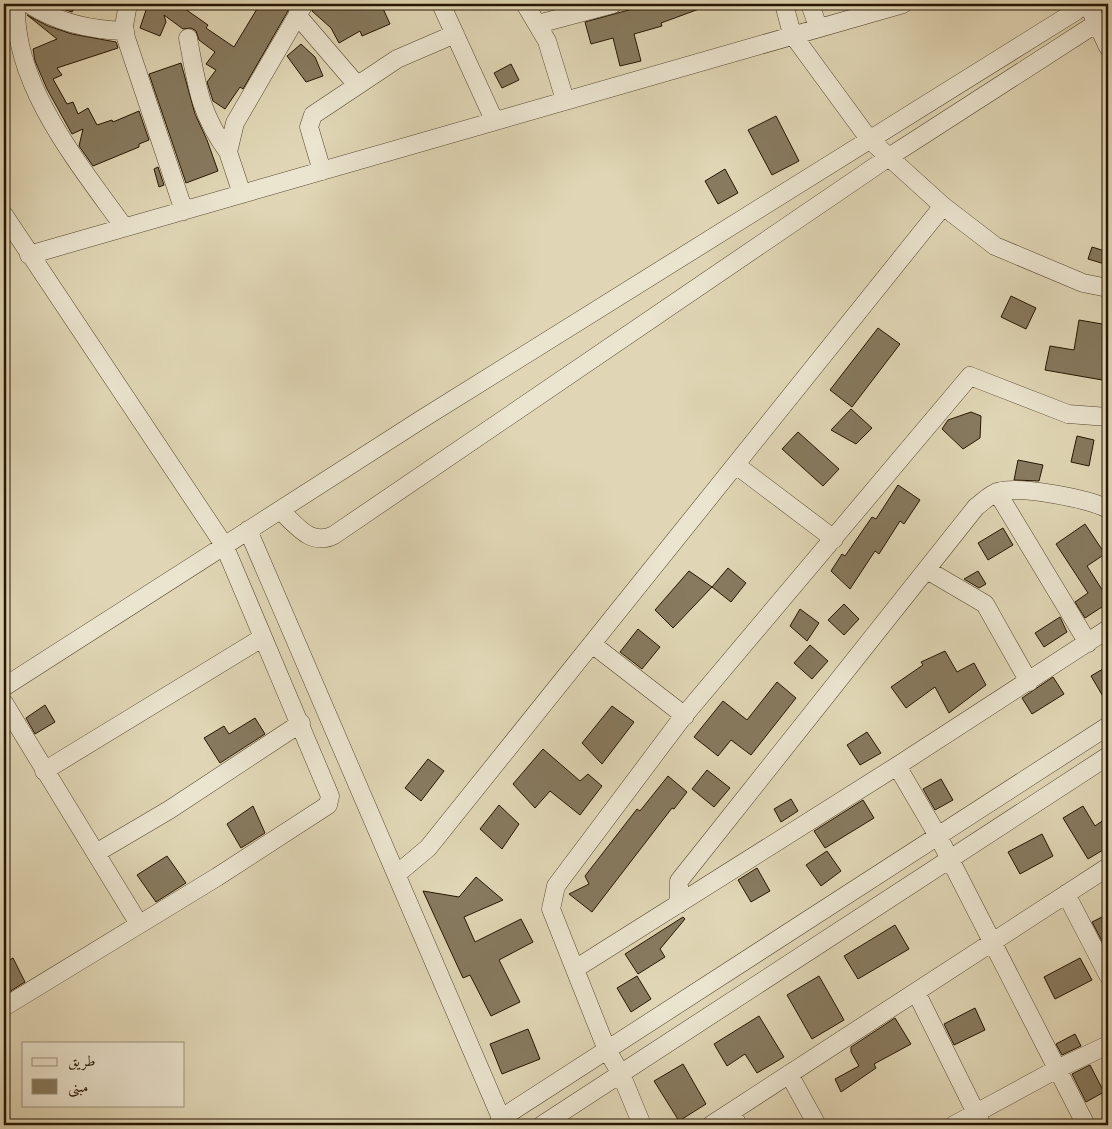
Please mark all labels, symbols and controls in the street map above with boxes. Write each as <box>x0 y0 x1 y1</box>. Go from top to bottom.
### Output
legend <box>22 1042 185 1106</box>
text: طريق <box>68 1051 95 1071</box>
text: مبنى <box>68 1077 88 1098</box>

